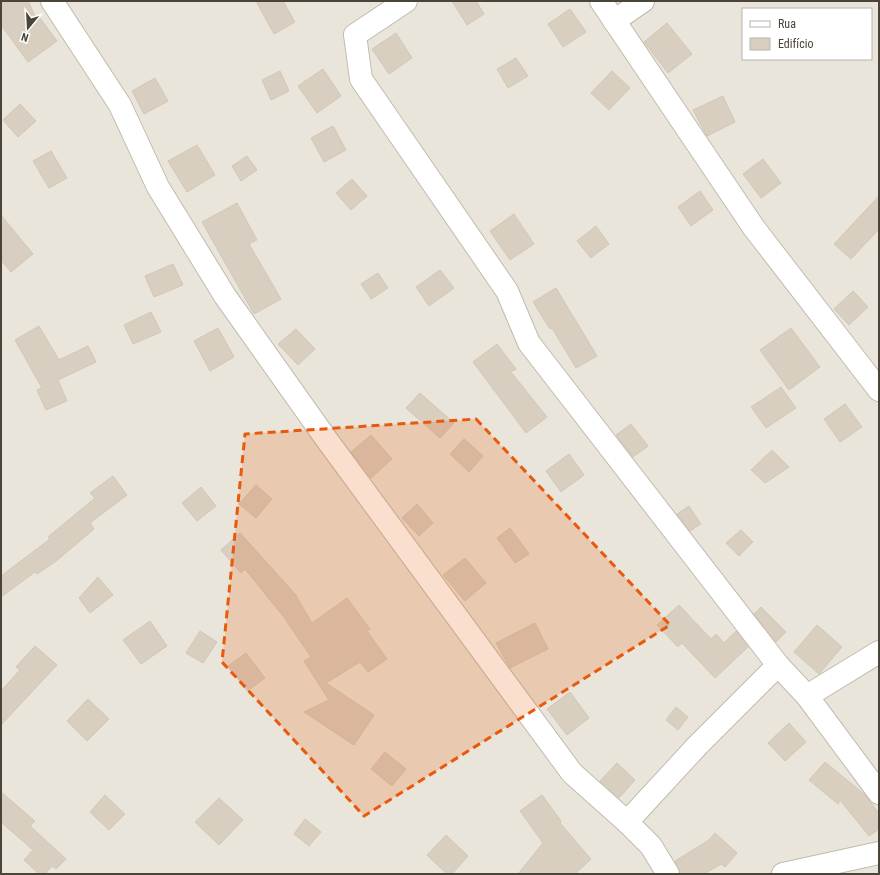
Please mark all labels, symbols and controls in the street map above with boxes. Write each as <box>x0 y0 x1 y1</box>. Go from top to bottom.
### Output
north arrow <box>8 8 48 48</box>
legend <box>742 8 872 60</box>
text: Rua <box>778 17 796 31</box>
text: N <box>20 30 30 44</box>
text: Edifício <box>778 37 814 51</box>

